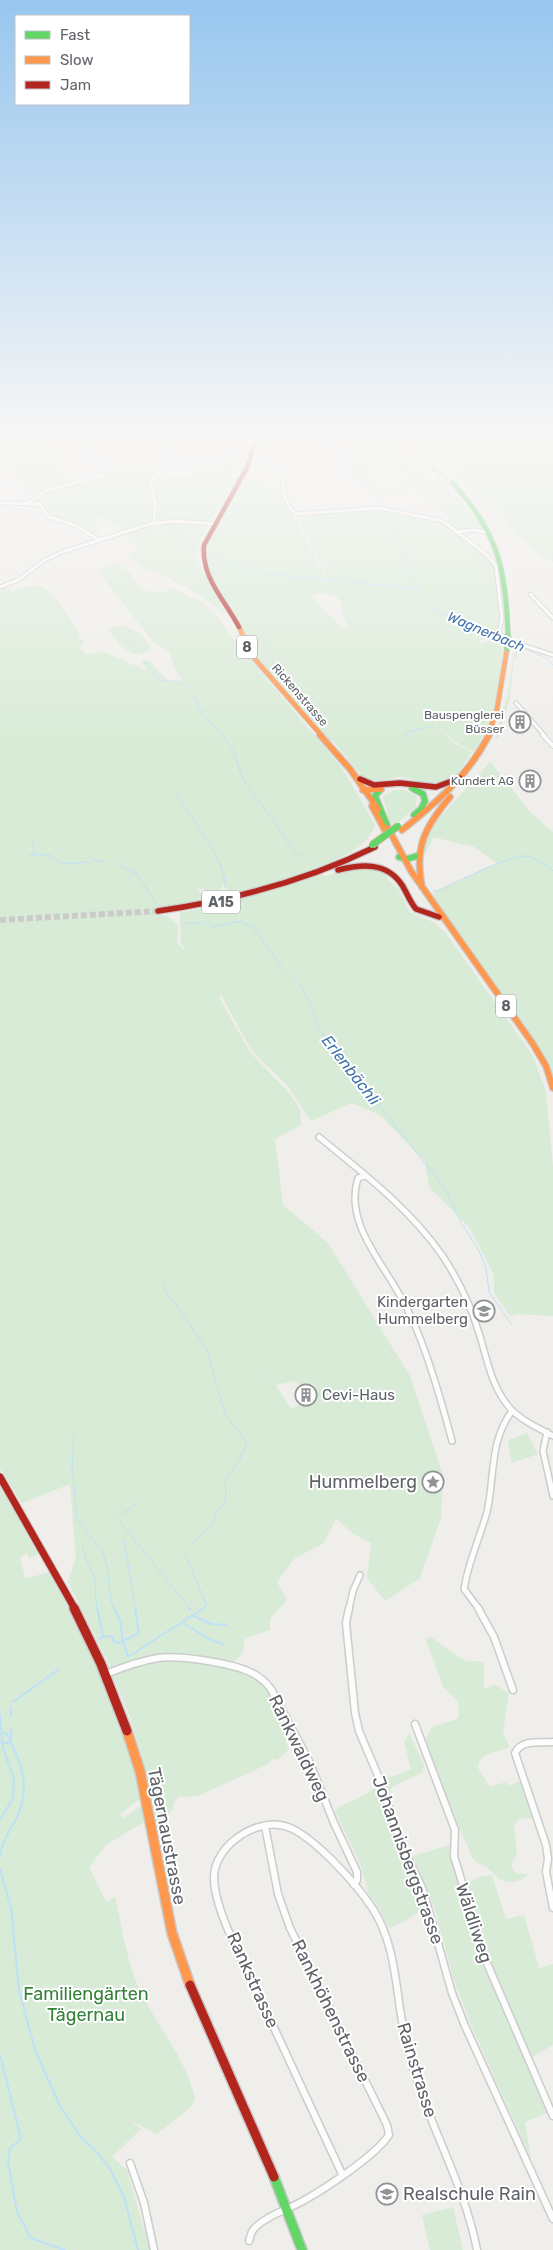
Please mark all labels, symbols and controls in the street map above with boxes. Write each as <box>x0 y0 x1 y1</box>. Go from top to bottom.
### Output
legend <box>15 15 190 105</box>
text: Fast <box>60 26 90 44</box>
text: Slow <box>60 51 93 69</box>
text: Jam <box>60 76 91 94</box>
water label: Wagnerbach <box>445 608 527 656</box>
road number: 8 <box>237 636 257 659</box>
street label: Rickenstrasse <box>269 661 331 729</box>
place label: Bauspenglerei Büsser <box>424 708 504 736</box>
building icon: Bauspenglerei Büsser <box>508 710 532 734</box>
building icon: Kundert AG <box>518 769 542 793</box>
place label: Kundert AG <box>451 774 514 788</box>
road number: A15 <box>202 890 240 914</box>
road number: 8 <box>496 994 516 1018</box>
water label: Erlenbächli <box>318 1031 385 1110</box>
place label: Kindergarten Hummelberg <box>377 1293 468 1328</box>
school or university icon: Kindergarten Hummelberg <box>472 1299 496 1323</box>
building icon: Cevi-Haus <box>294 1383 318 1407</box>
place label: Cevi-Haus <box>322 1386 395 1404</box>
place icon: Hummelberg <box>421 1470 445 1494</box>
place label: Hummelberg <box>309 1471 417 1493</box>
street label: Rankwaldweg <box>264 1691 334 1805</box>
street label: Tägernaustrasse <box>143 1766 191 1906</box>
street label: Johannisbergstrasse <box>367 1773 449 1947</box>
street label: Wäldliweg <box>451 1880 497 1966</box>
street label: Rankstrasse <box>222 1928 284 2032</box>
street label: Rankhöhenstrasse <box>287 1936 375 2086</box>
park label: Familiengärten Tägernau <box>23 1983 149 2026</box>
street label: Rainstrasse <box>392 2020 442 2120</box>
school or university icon: Realschule Rain <box>375 2182 399 2206</box>
place label: Realschule Rain <box>403 2183 536 2205</box>

